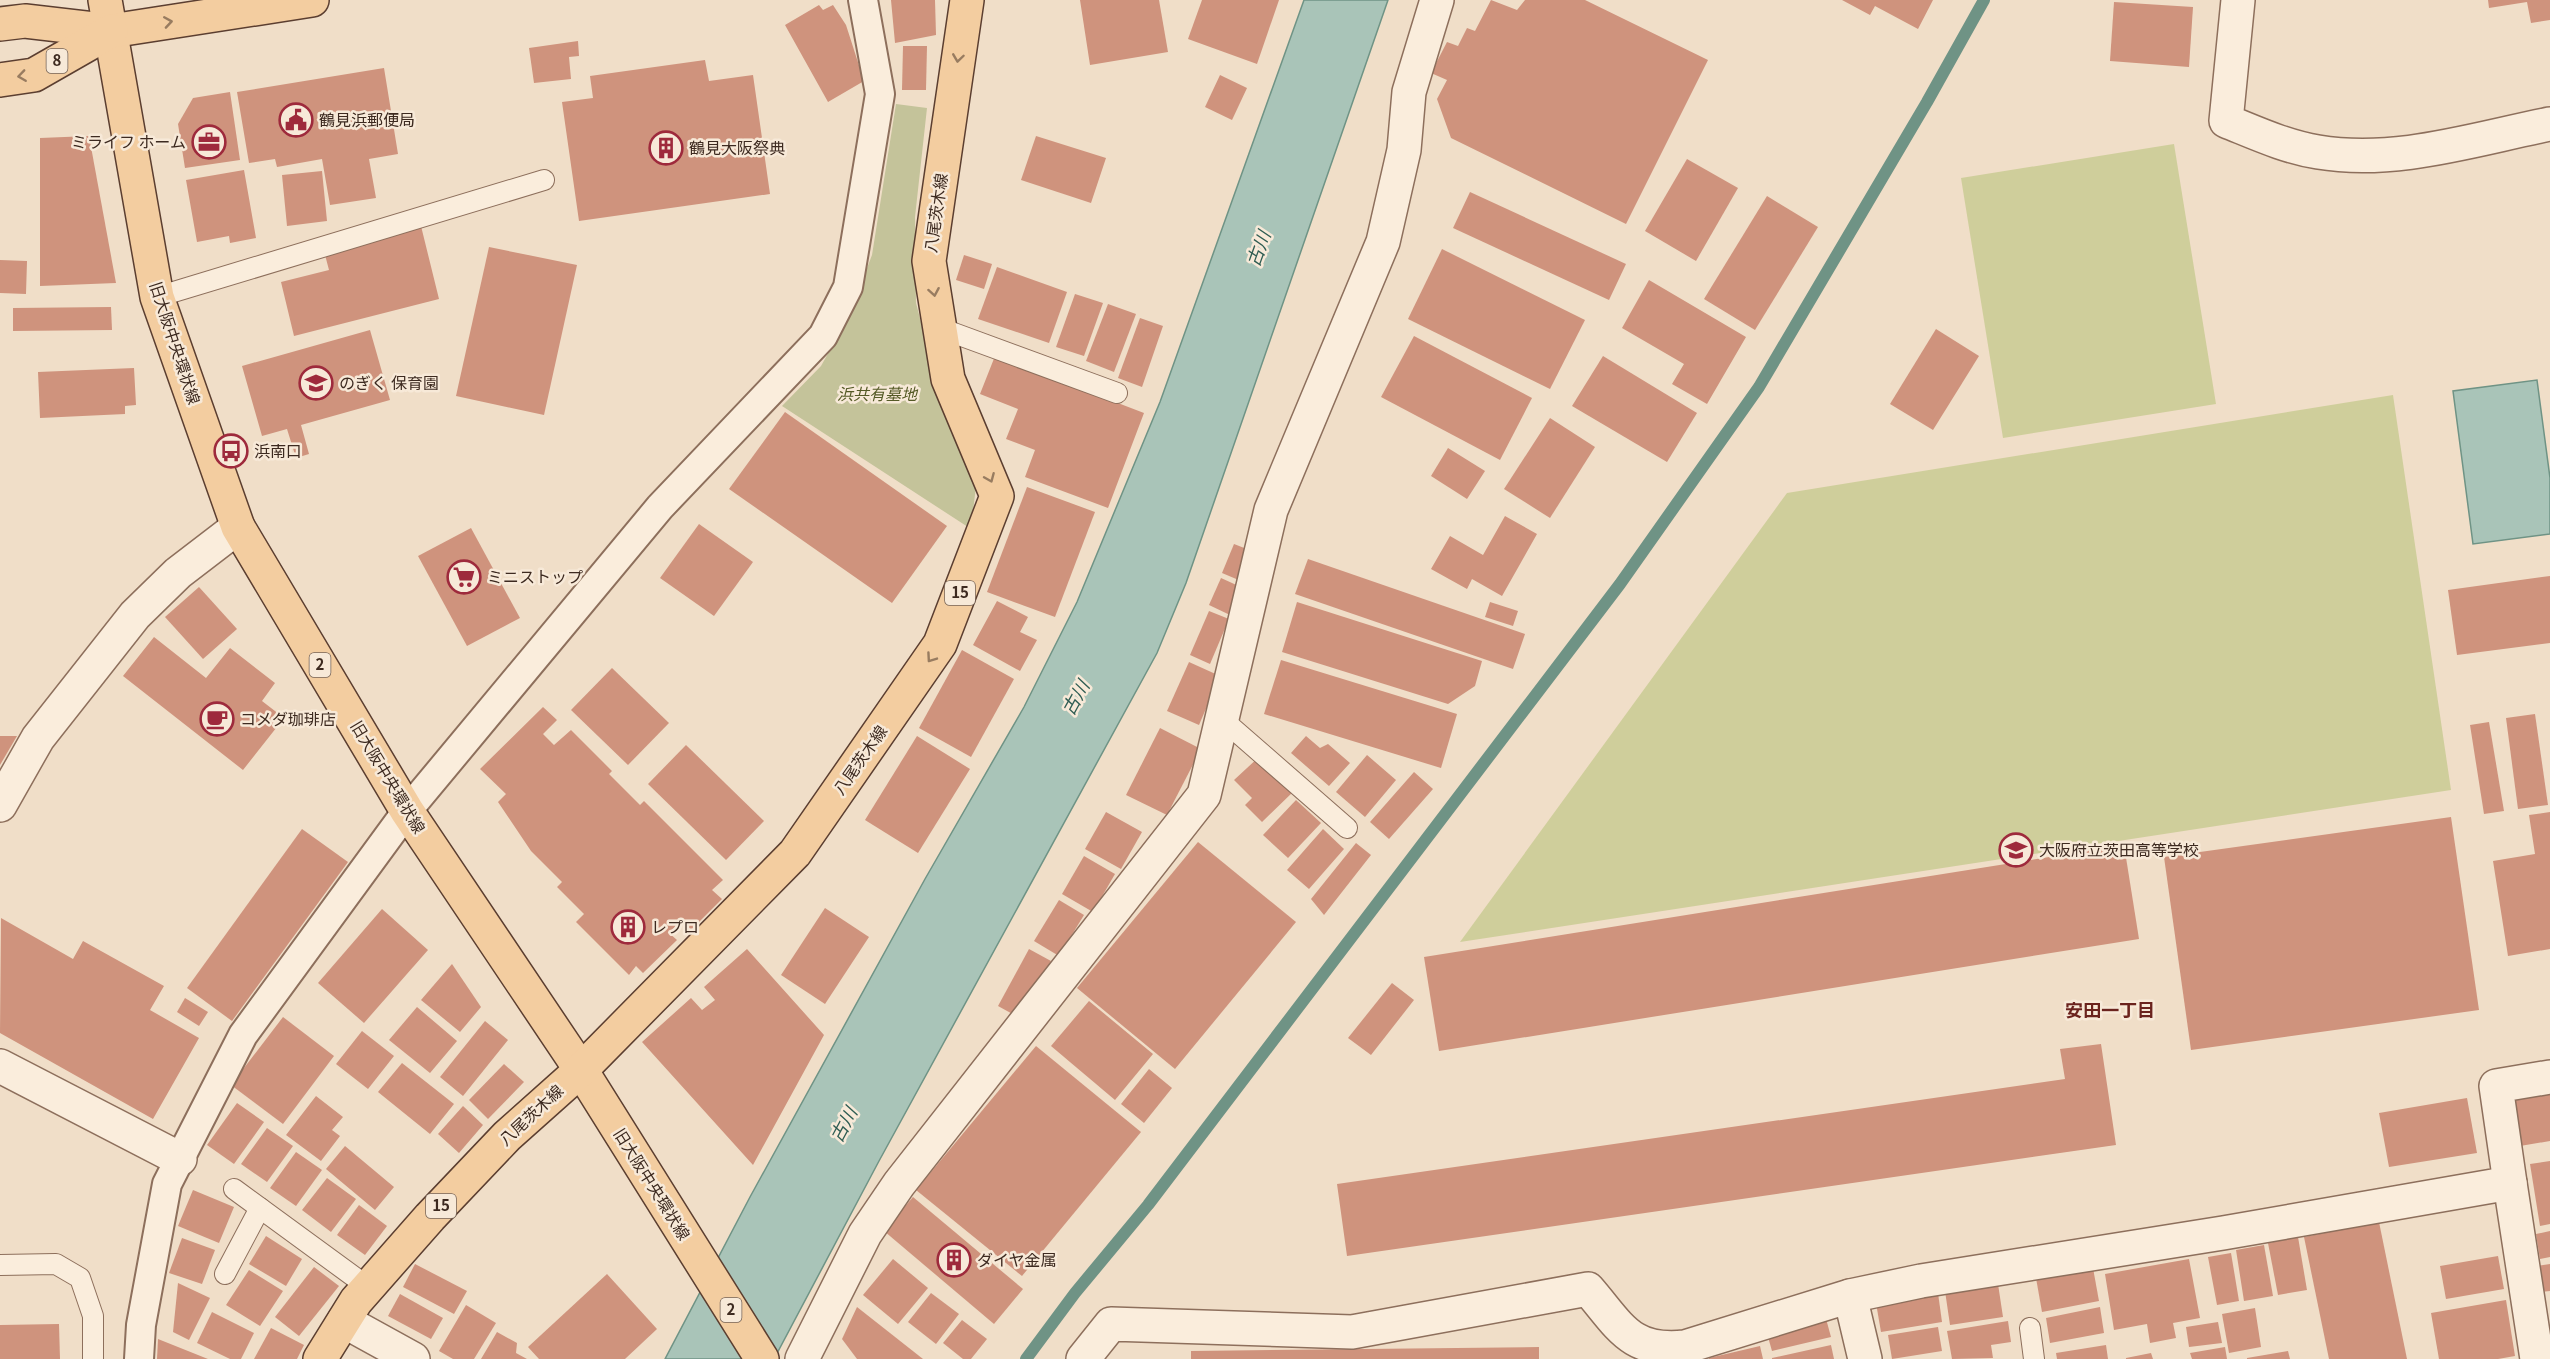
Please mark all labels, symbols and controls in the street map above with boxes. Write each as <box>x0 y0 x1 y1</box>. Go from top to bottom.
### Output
one-way arrow <box>164 16 173 28</box>
road number: 8 <box>46 49 68 73</box>
one-way arrow <box>953 53 965 62</box>
one-way arrow <box>17 70 27 82</box>
public building icon: 鶴見浜郵便局 <box>278 102 314 138</box>
place label: 鶴見浜郵便局 <box>319 107 415 131</box>
office icon: ミライフ ホーム <box>191 124 227 160</box>
place label: ミライフ ホーム <box>71 129 186 153</box>
building icon: 鶴見大阪祭典 <box>648 130 684 166</box>
place label: 鶴見大阪祭典 <box>689 135 785 159</box>
street label: 八尾茨木線 <box>918 172 952 254</box>
water label: 古川 <box>1239 225 1276 270</box>
street label: 旧大阪中央環状線 <box>145 278 207 407</box>
one-way arrow <box>927 287 940 297</box>
school or university icon: のぎく 保育園 <box>298 365 334 401</box>
place label: のぎく 保育園 <box>339 370 439 394</box>
park label: 浜共有墓地 <box>837 381 919 405</box>
bus stop icon: 浜南口 <box>213 433 249 469</box>
place label: 浜南口 <box>254 438 302 462</box>
one-way arrow <box>983 471 995 482</box>
supermarket icon: ミニストップ <box>446 559 482 595</box>
place label: ミニストップ <box>487 564 583 588</box>
road number: 15 <box>945 581 975 605</box>
one-way arrow <box>927 651 938 662</box>
road number: 2 <box>310 653 330 677</box>
water label: 古川 <box>1054 673 1095 719</box>
cafe icon: コメダ珈琲店 <box>199 701 235 737</box>
place label: コメダ珈琲店 <box>240 706 336 730</box>
street label: 旧大阪中央環状線 <box>346 715 432 838</box>
street label: 八尾茨木線 <box>826 720 892 799</box>
school or university icon: 大阪府立茨田高等学校 <box>1998 832 2034 868</box>
place label: 大阪府立茨田高等学校 <box>2039 837 2199 861</box>
building icon: レプロ <box>610 909 646 945</box>
place label: レプロ <box>651 914 699 938</box>
district label: 安田一丁目 <box>2065 996 2155 1022</box>
street label: 八尾茨木線 <box>493 1078 568 1150</box>
water label: 古川 <box>822 1100 863 1146</box>
street label: 旧大阪中央環状線 <box>609 1123 697 1244</box>
road number: 15 <box>426 1194 456 1218</box>
building icon: ダイヤ金属 <box>936 1242 972 1278</box>
place label: ダイヤ金属 <box>977 1247 1057 1271</box>
road number: 2 <box>720 1298 742 1322</box>

